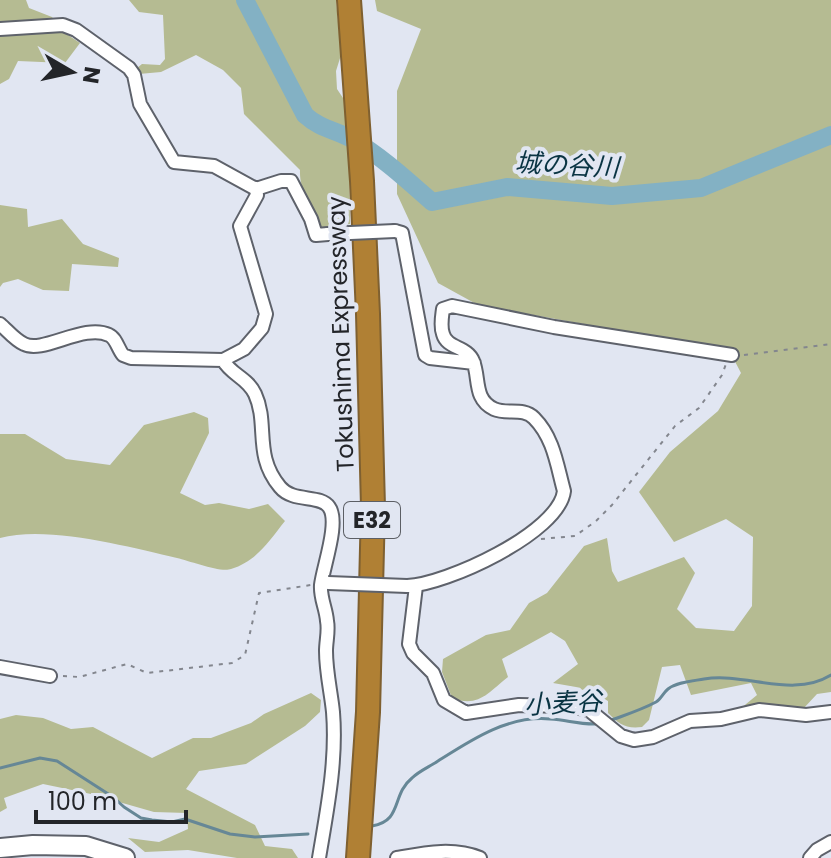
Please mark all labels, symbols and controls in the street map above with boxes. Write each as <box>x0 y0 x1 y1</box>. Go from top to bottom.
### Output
north arrow <box>32 32 112 112</box>
text: N <box>75 64 108 86</box>
water label: 城の谷川 <box>514 144 623 186</box>
street label: Tokushima Expressway <box>319 195 362 472</box>
road number: E32 <box>344 502 400 538</box>
water label: 小麦谷 <box>523 683 605 723</box>
scale bar <box>36 774 186 824</box>
text: 100 m <box>48 785 117 818</box>

